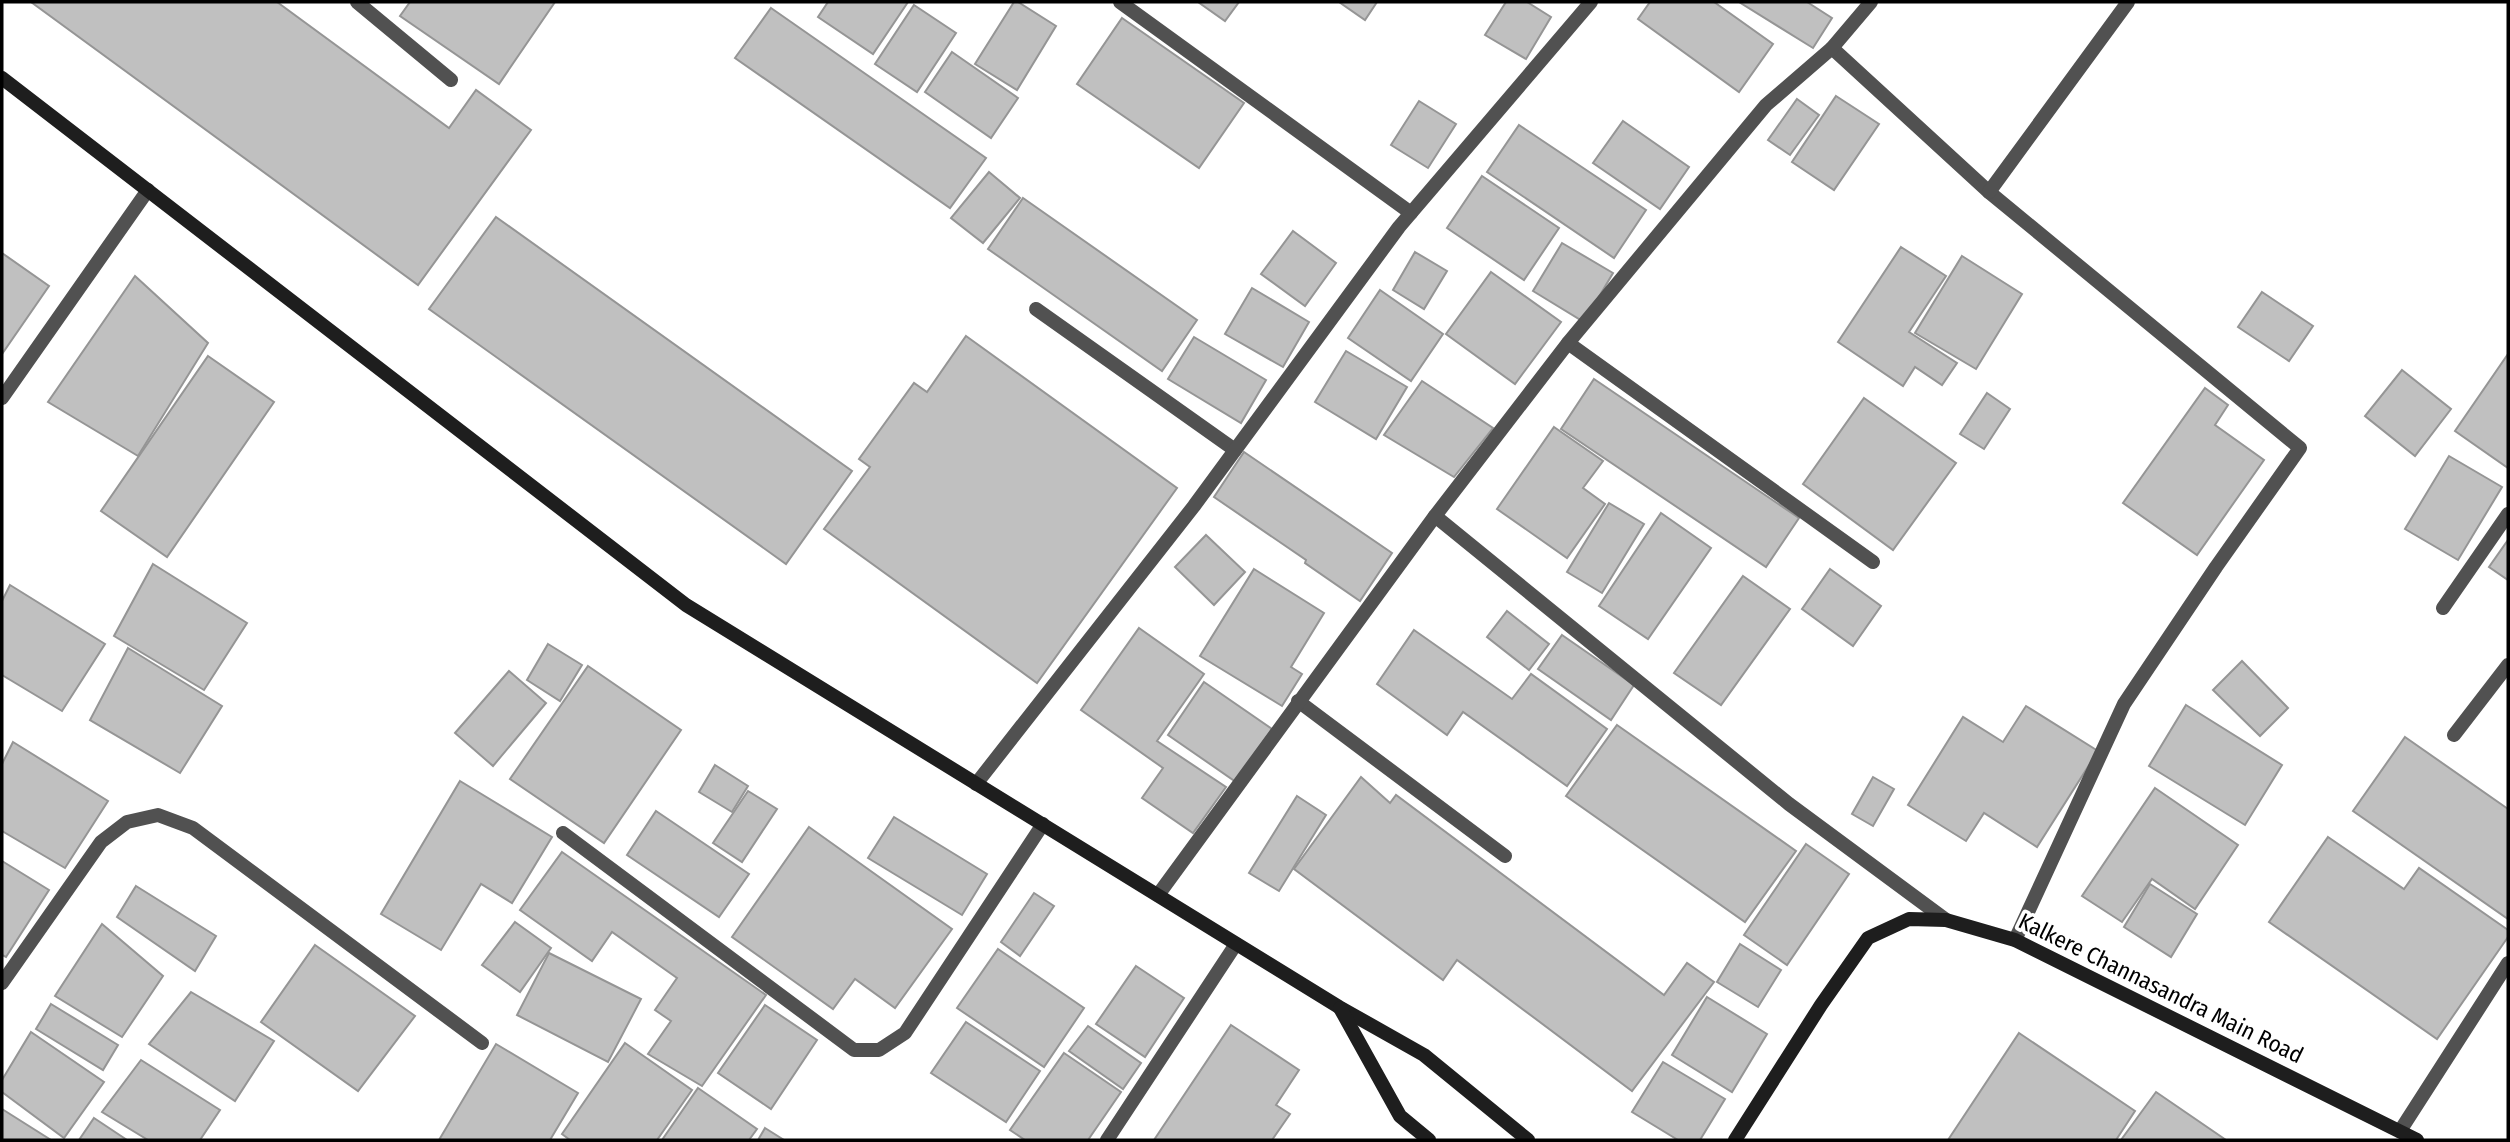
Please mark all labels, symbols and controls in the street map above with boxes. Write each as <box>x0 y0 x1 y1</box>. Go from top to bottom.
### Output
street label: Kalkere Channasandra Main Road <box>2014 907 2308 1069</box>

